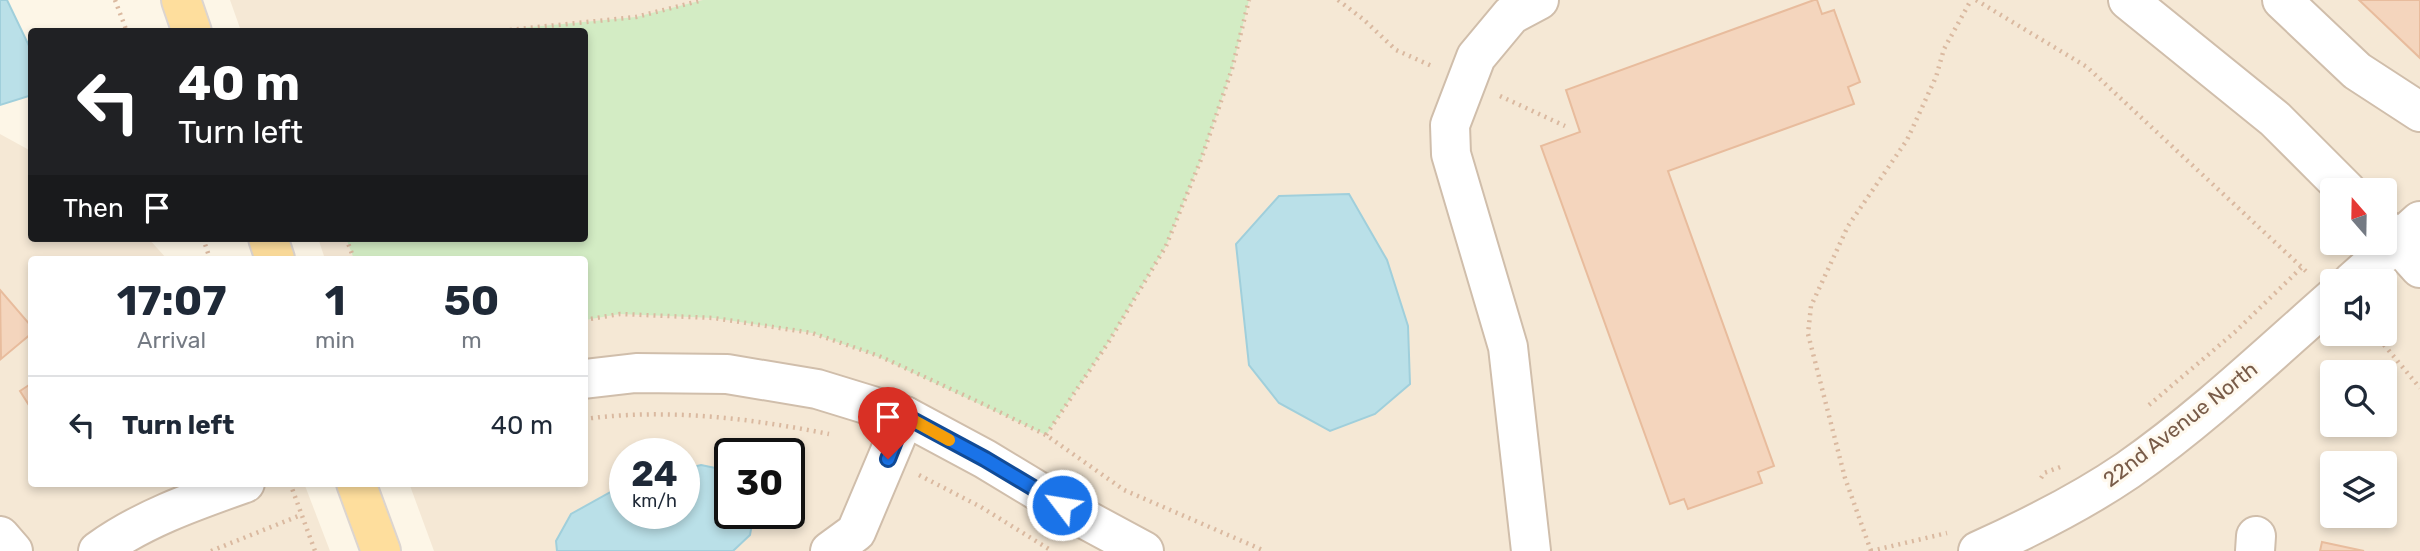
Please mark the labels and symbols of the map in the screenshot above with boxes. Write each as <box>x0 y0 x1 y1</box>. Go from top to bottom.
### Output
north arrow <box>2320 178 2398 256</box>
street label: 22nd Avenue North <box>2098 356 2262 492</box>
pin <box>858 387 918 459</box>
speed limit sign: 30 <box>714 438 805 529</box>
position arrow <box>1025 468 1099 542</box>

